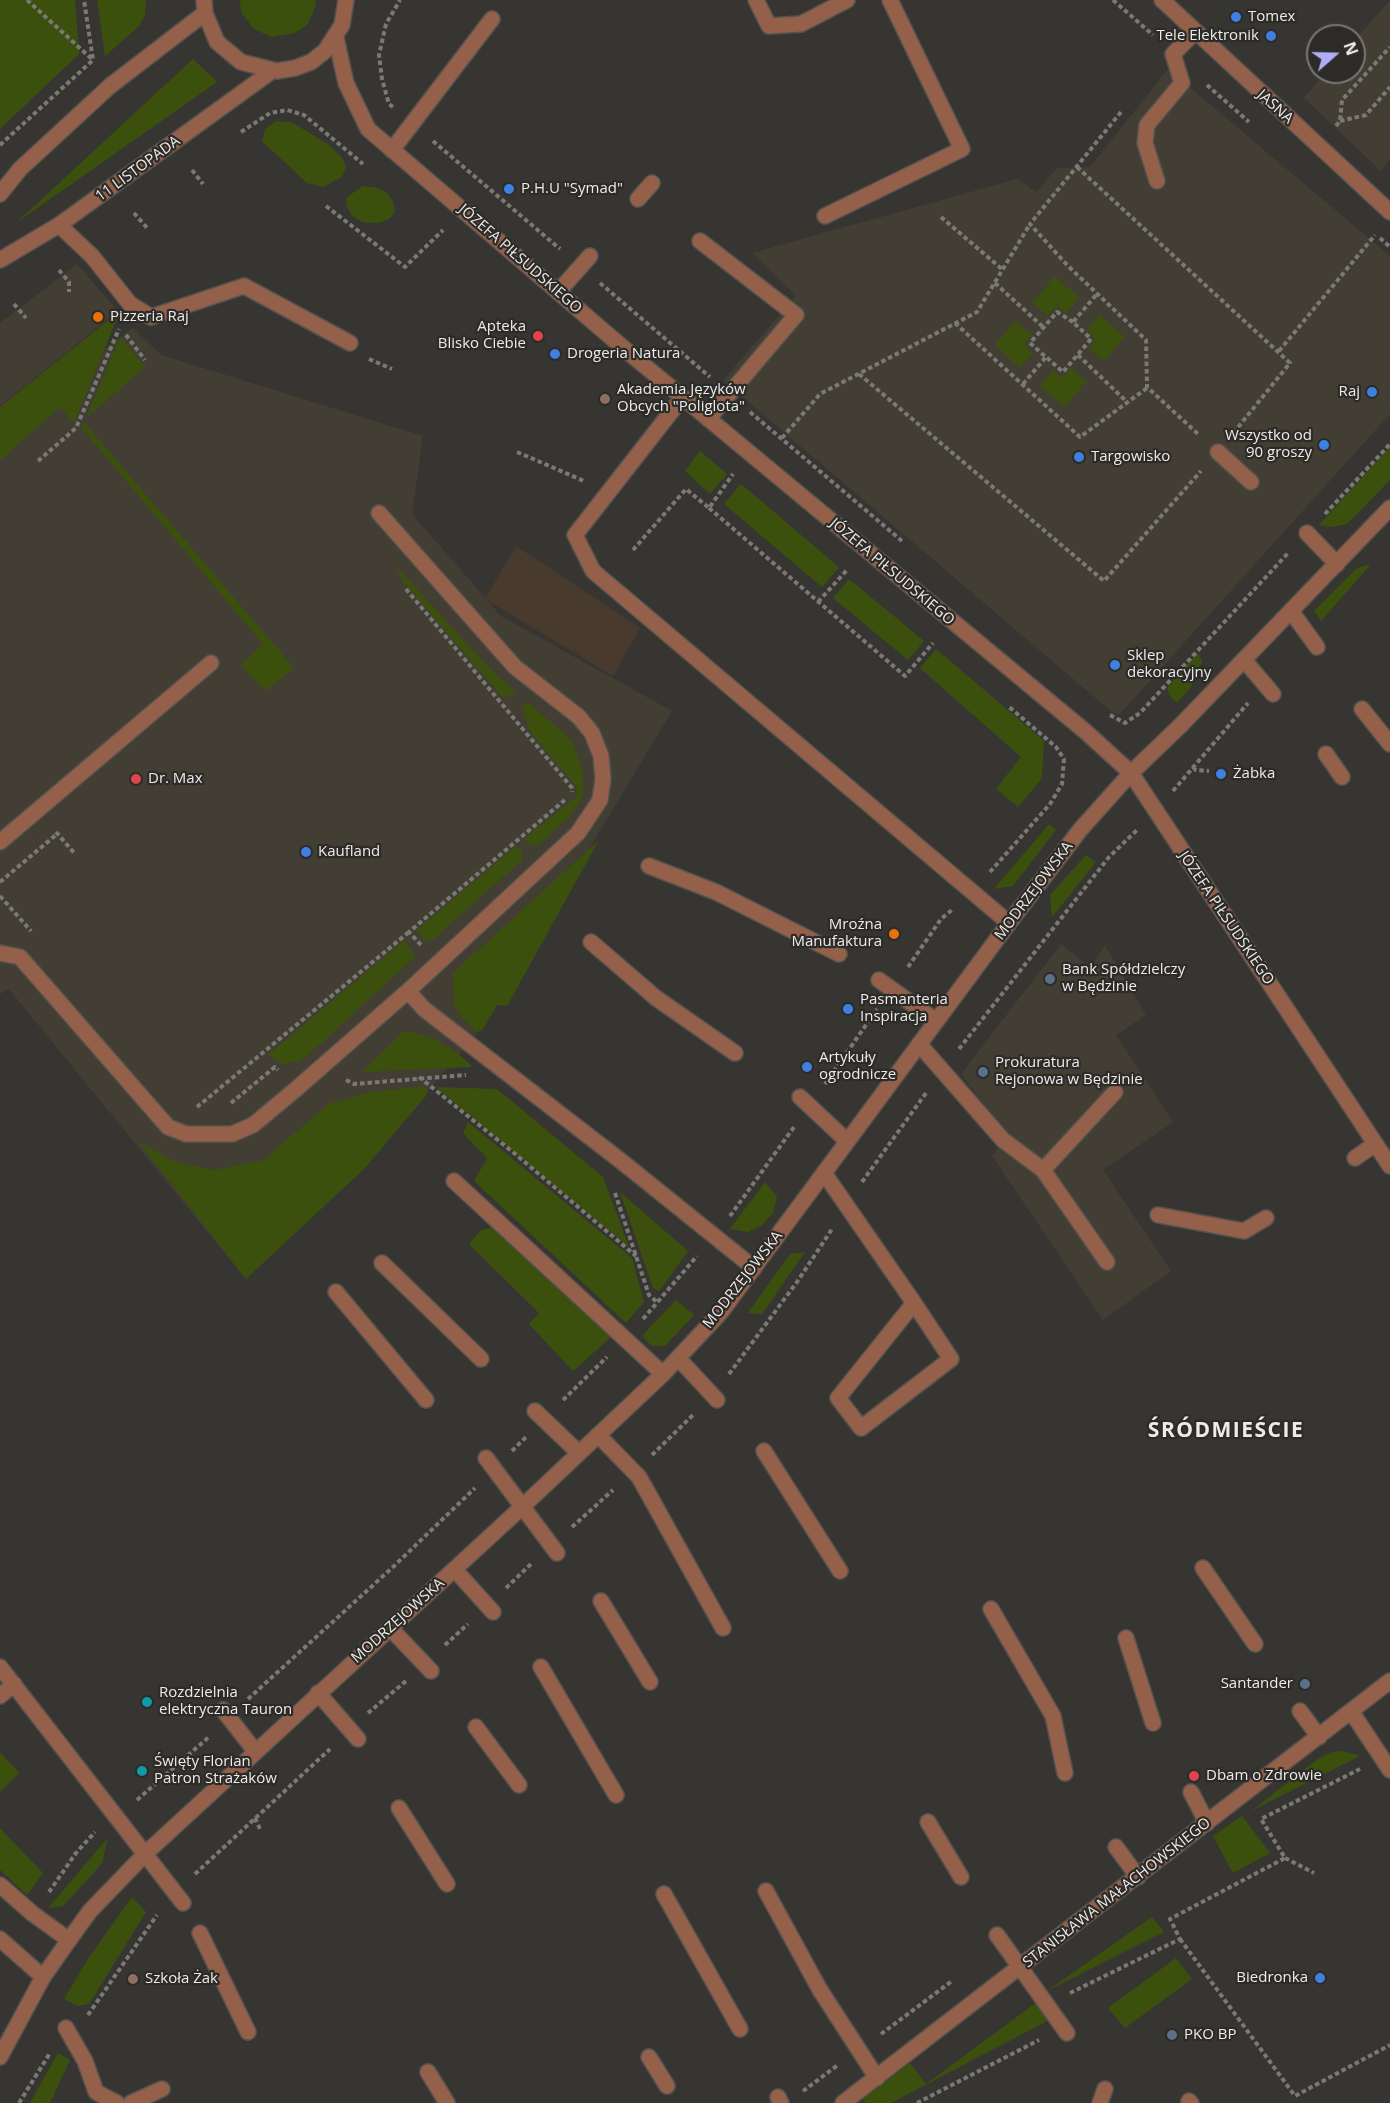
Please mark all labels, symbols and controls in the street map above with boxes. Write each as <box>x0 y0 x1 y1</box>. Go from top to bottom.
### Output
place label: Tomex <box>1248 8 1295 26</box>
marker: Tomex <box>1229 10 1243 24</box>
north arrow <box>1306 24 1366 84</box>
place label: Tele Elektronik <box>1156 27 1259 45</box>
marker: Tele Elektronik <box>1264 29 1278 43</box>
text: N <box>1338 39 1364 58</box>
street label: JASNA <box>1253 86 1297 128</box>
street label: 11 LISTOPADA <box>92 132 184 206</box>
place label: P.H.U "Symad" <box>521 180 623 198</box>
marker: P.H.U "Symad" <box>502 182 516 196</box>
street label: JÓZEFA PIŁSUDSKIEGO <box>455 201 585 317</box>
place label: Pizzeria Raj <box>110 308 189 326</box>
marker: Pizzeria Raj <box>91 310 105 324</box>
place label: Apteka Blisko Ciebie <box>438 318 526 353</box>
marker: Apteka Blisko Ciebie <box>531 329 545 343</box>
place label: Drogeria Natura <box>567 345 680 363</box>
marker: Drogeria Natura <box>548 347 562 361</box>
place label: Akademia Języków Obcych "Poliglota" <box>617 381 746 416</box>
place label: Raj <box>1339 383 1360 401</box>
marker: Raj <box>1365 385 1379 399</box>
marker: Akademia Języków Obcych "Poliglota" <box>598 392 612 406</box>
place label: Wszystko od 90 groszy <box>1225 427 1312 462</box>
marker: Wszystko od 90 groszy <box>1317 438 1331 452</box>
place label: Targowisko <box>1091 448 1170 466</box>
marker: Targowisko <box>1072 450 1086 464</box>
street label: JÓZEFA PIŁSUDSKIEGO <box>826 515 958 629</box>
place label: Sklep dekoracyjny <box>1127 647 1211 682</box>
marker: Sklep dekoracyjny <box>1108 658 1122 672</box>
place label: Żabka <box>1233 765 1275 783</box>
marker: Żabka <box>1214 767 1228 781</box>
place label: Dr. Max <box>148 770 203 788</box>
marker: Dr. Max <box>129 772 143 786</box>
street label: MODRZEJOWSKA <box>991 838 1077 944</box>
place label: Kaufland <box>318 843 380 861</box>
marker: Kaufland <box>299 845 313 859</box>
street label: JÓZEFA PIŁSUDSKIEGO <box>1175 848 1277 988</box>
place label: Mroźna Manufaktura <box>792 916 882 951</box>
marker: Mroźna Manufaktura <box>887 927 901 941</box>
place label: Bank Spółdzielczy w Będzinie <box>1062 961 1185 996</box>
marker: Bank Spółdzielczy w Będzinie <box>1043 972 1057 986</box>
place label: Pasmanteria Inspiracja <box>860 991 948 1026</box>
marker: Pasmanteria Inspiracja <box>841 1002 855 1016</box>
place label: Artykuły ogrodnicze <box>819 1049 896 1084</box>
place label: Prokuratura Rejonowa w Będzinie <box>995 1054 1143 1089</box>
marker: Artykuły ogrodnicze <box>800 1060 814 1074</box>
marker: Prokuratura Rejonowa w Będzinie <box>976 1065 990 1079</box>
street label: MODRZEJOWSKA <box>699 1228 787 1332</box>
district label: ŚRÓDMIEŚCIE <box>1148 1418 1304 1444</box>
street label: MODRZEJOWSKA <box>348 1575 448 1667</box>
place label: Santander <box>1221 1675 1293 1693</box>
marker: Santander <box>1298 1677 1312 1691</box>
place label: Rozdzielnia elektryczna Tauron <box>159 1684 292 1719</box>
marker: Rozdzielnia elektryczna Tauron <box>140 1695 154 1709</box>
place label: Święty Florian Patron Strażaków <box>154 1753 277 1788</box>
marker: Święty Florian Patron Strażaków <box>135 1764 149 1778</box>
place label: Dbam o Zdrowie <box>1206 1767 1322 1785</box>
marker: Dbam o Zdrowie <box>1187 1769 1201 1783</box>
street label: STANISŁAWA MAŁACHOWSKIEGO <box>1020 1814 1214 1972</box>
place label: Biedronka <box>1236 1969 1308 1987</box>
place label: Szkoła Żak <box>145 1970 218 1988</box>
marker: Biedronka <box>1313 1971 1327 1985</box>
marker: Szkoła Żak <box>126 1972 140 1986</box>
place label: PKO BP <box>1184 2026 1236 2044</box>
marker: PKO BP <box>1165 2028 1179 2042</box>

